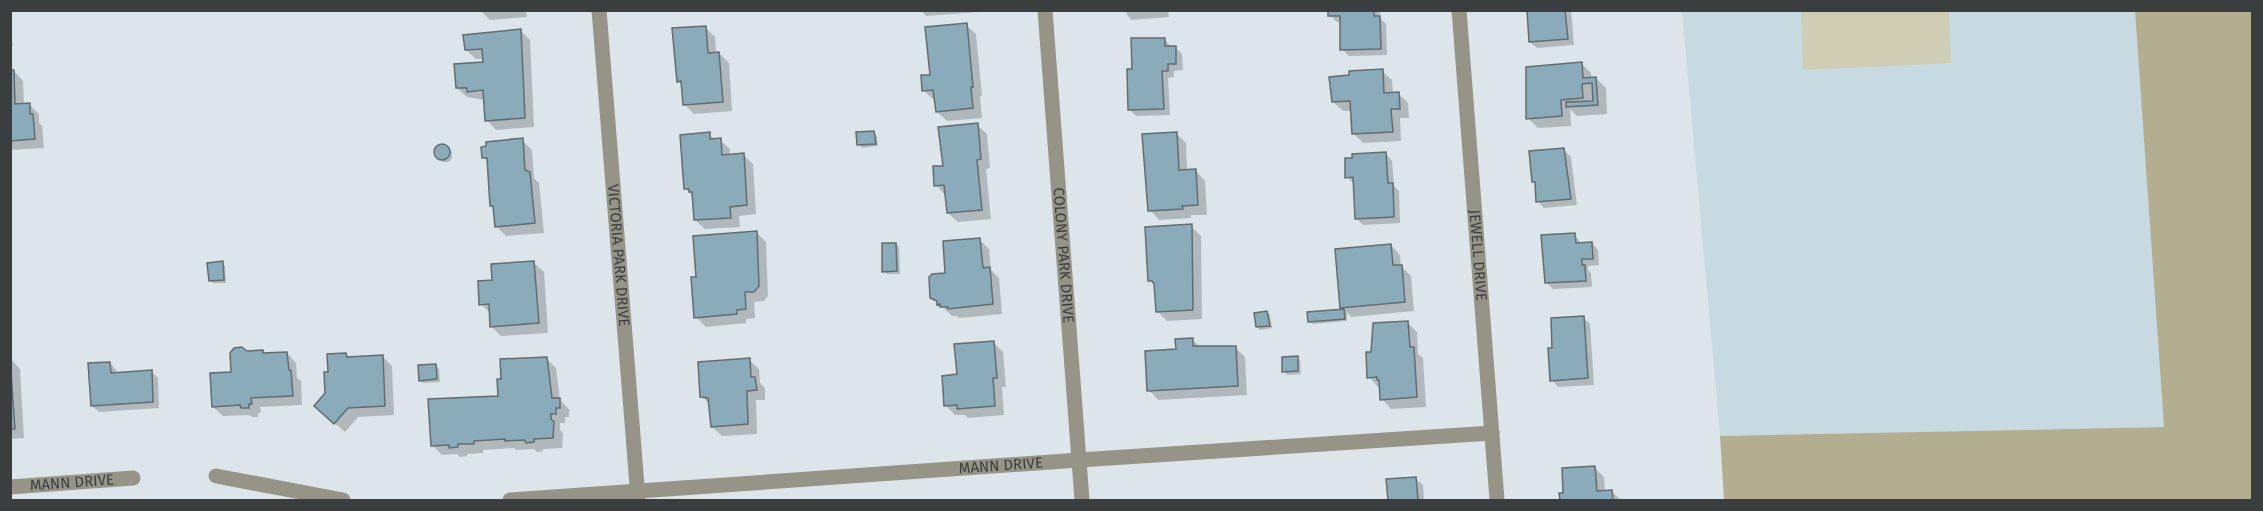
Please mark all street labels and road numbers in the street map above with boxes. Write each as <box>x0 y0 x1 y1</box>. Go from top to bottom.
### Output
street label: VICTORIA PARK DRIVE <box>604 183 633 327</box>
street label: COLONY PARK DRIVE <box>1049 187 1078 324</box>
street label: JEWELL DRIVE <box>1466 209 1491 302</box>
street label: MANN DRIVE <box>958 454 1043 477</box>
street label: MANN DRIVE <box>29 470 115 495</box>

